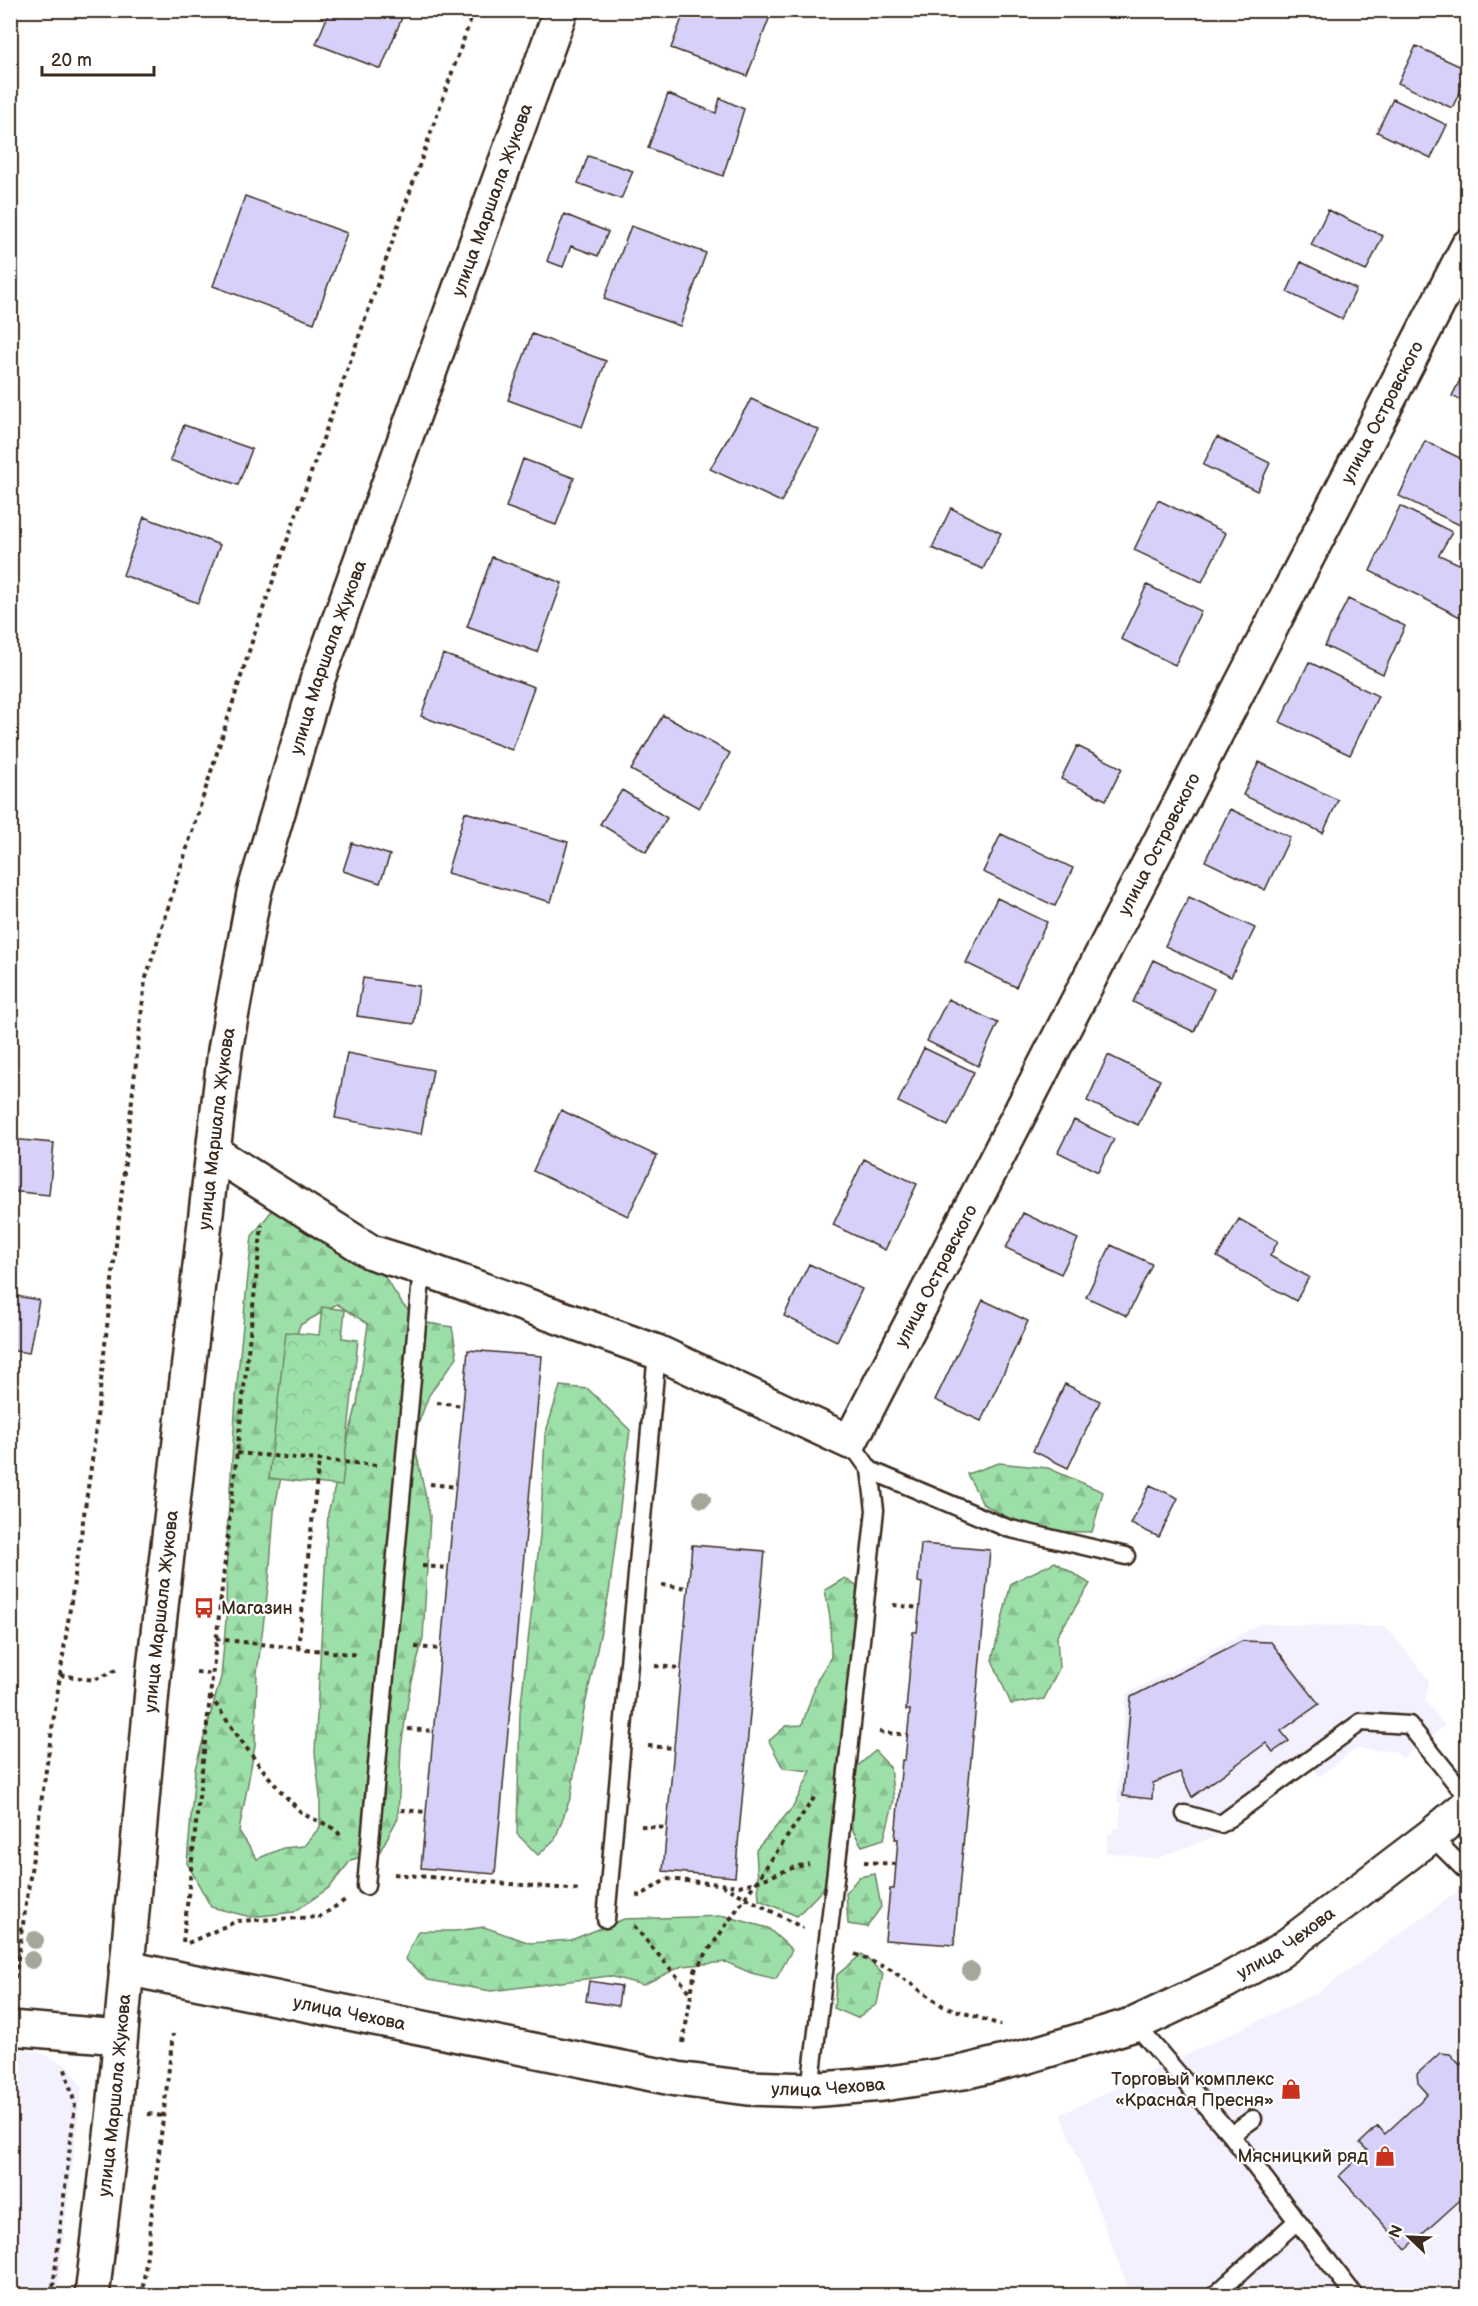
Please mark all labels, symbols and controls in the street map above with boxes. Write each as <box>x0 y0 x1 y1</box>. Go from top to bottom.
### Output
scale bar <box>42 39 154 77</box>
text: 20 m <box>51 50 92 71</box>
street label: улица Маршала Жукова <box>448 100 537 299</box>
street label: улица Островского <box>1337 338 1428 487</box>
street label: улица Маршала Жукова <box>286 557 371 757</box>
street label: улица Островского <box>1114 770 1205 919</box>
street label: улица Маршала Жукова <box>194 1026 240 1231</box>
street label: улица Островского <box>891 1201 982 1351</box>
street label: улица Маршала Жукова <box>140 1509 183 1714</box>
bus stop icon: Магазин <box>192 1596 216 1620</box>
place label: Магазин <box>221 1598 293 1619</box>
street label: улица Чехова <box>1233 1903 1340 1984</box>
street label: улица Чехова <box>291 1992 408 2035</box>
street label: улица Маршала Жукова <box>94 1993 135 2198</box>
place label: Торговый комплекс «Красная Пресня» <box>1111 2069 1274 2111</box>
street label: улица Чехова <box>771 2074 886 2101</box>
shop icon: Торговый комплекс «Красная Пресня» <box>1279 2077 1303 2101</box>
shop icon: Мясницкий ряд <box>1373 2144 1397 2168</box>
place label: Мясницкий ряд <box>1237 2146 1368 2167</box>
north arrow <box>1379 2207 1439 2267</box>
text: N <box>1385 2222 1408 2241</box>

